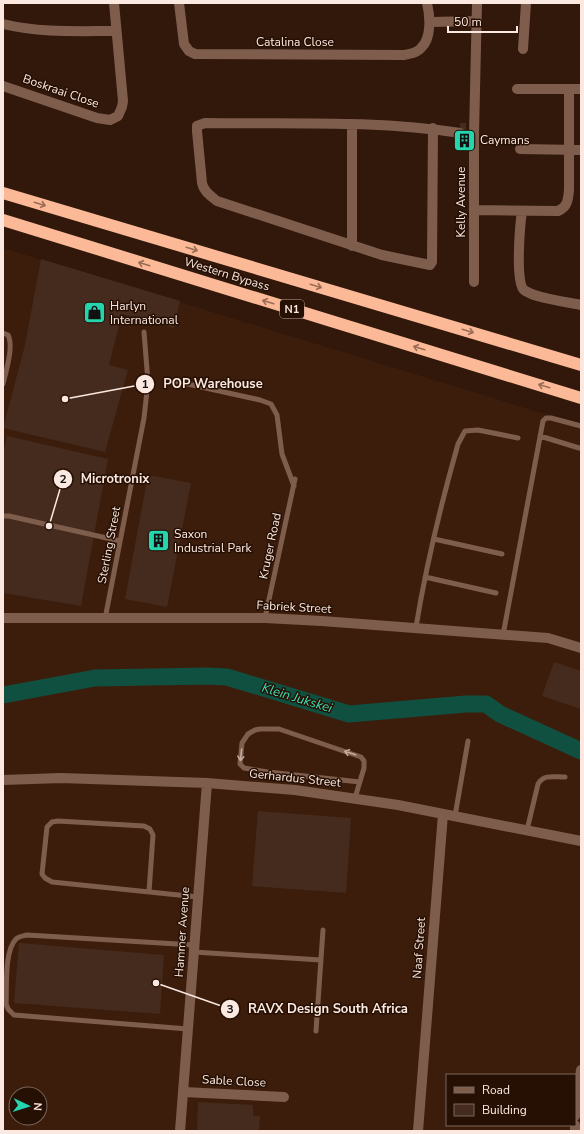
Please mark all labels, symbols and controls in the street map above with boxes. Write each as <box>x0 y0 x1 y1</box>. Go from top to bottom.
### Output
scale bar <box>448 8 517 34</box>
text: 50 m <box>454 14 482 30</box>
street label: Catalina Close <box>256 34 334 50</box>
street label: Boskraai Close <box>21 70 101 112</box>
building icon: Caymans <box>451 127 477 153</box>
place label: Caymans <box>480 132 530 148</box>
street label: Kelly Avenue <box>453 167 469 237</box>
one-way arrow <box>34 201 47 208</box>
one-way arrow <box>185 246 198 253</box>
street label: Western Bypass <box>182 253 272 295</box>
one-way arrow <box>138 260 151 267</box>
one-way arrow <box>310 283 323 290</box>
place label: Harlyn International <box>110 298 179 328</box>
one-way arrow <box>262 298 275 305</box>
shop icon: Harlyn International <box>82 300 108 326</box>
road number: N1 <box>280 300 304 318</box>
one-way arrow <box>461 328 474 335</box>
one-way arrow <box>413 344 426 351</box>
callout: POP Warehouse <box>135 371 270 396</box>
text: POP Warehouse <box>163 375 263 393</box>
text: 1 <box>141 376 149 392</box>
one-way arrow <box>537 382 550 389</box>
callout: Microtronix <box>53 466 157 491</box>
text: Microtronix <box>81 470 150 488</box>
text: 2 <box>59 471 67 487</box>
street label: Sterling Street <box>94 504 124 585</box>
street label: Kruger Road <box>255 511 285 581</box>
place label: Saxon Industrial Park <box>174 526 253 556</box>
building icon: Saxon Industrial Park <box>145 528 171 554</box>
street label: Fabriek Street <box>256 597 333 617</box>
water label: Klein Jukskei <box>259 679 335 718</box>
one-way arrow <box>237 748 245 761</box>
one-way arrow <box>343 749 356 756</box>
street label: Gerhardus Street <box>248 765 342 791</box>
street label: Hammer Avenue <box>171 886 193 978</box>
street label: Naaf Street <box>409 916 429 979</box>
callout: RAVX Design South Africa <box>220 996 416 1021</box>
text: RAVX Design South Africa <box>248 1000 408 1018</box>
text: 3 <box>226 1001 234 1017</box>
street label: Sable Close <box>202 1071 266 1091</box>
legend <box>446 1074 576 1126</box>
text: Road <box>482 1082 510 1098</box>
north arrow <box>8 1086 48 1126</box>
text: N <box>30 1102 45 1111</box>
text: Building <box>482 1102 527 1118</box>

